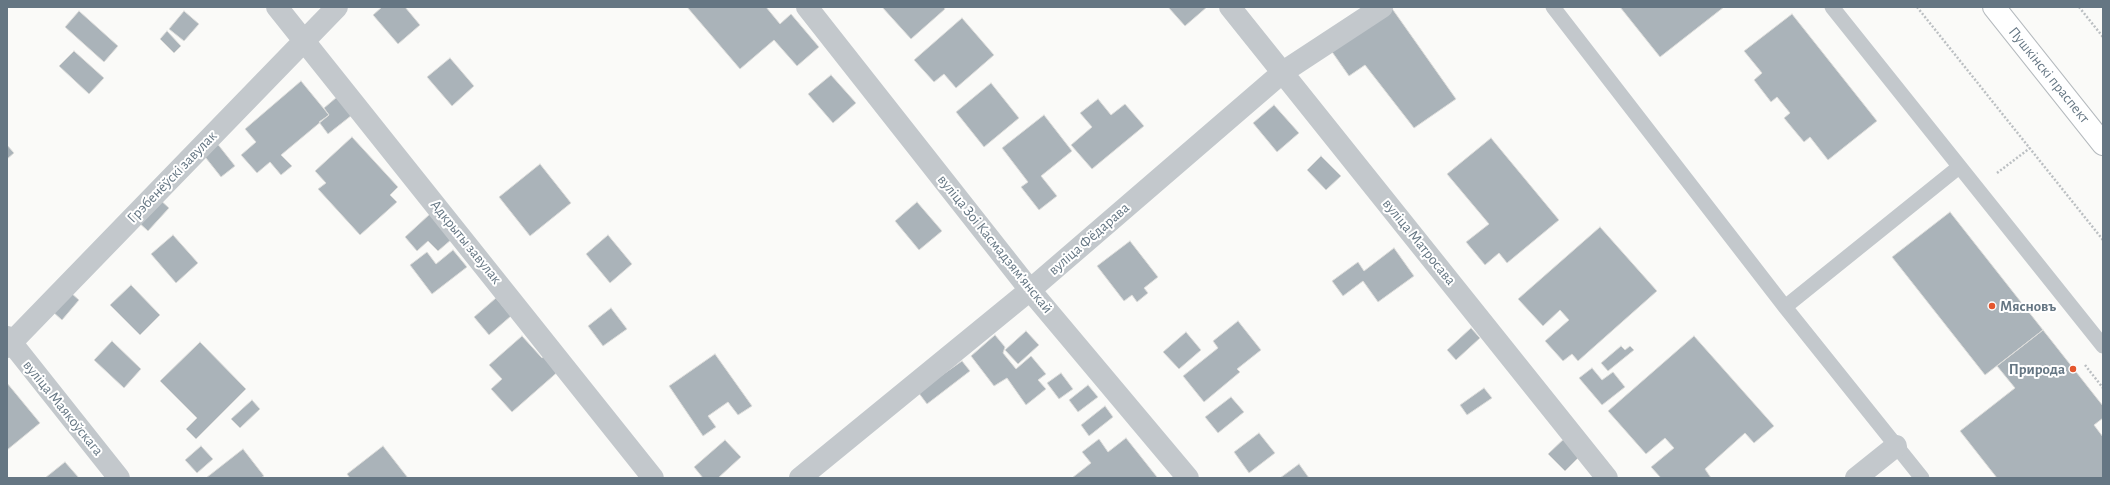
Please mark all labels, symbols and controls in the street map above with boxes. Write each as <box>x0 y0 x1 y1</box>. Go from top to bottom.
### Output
street label: Пушкінскі праспект <box>2005 23 2093 127</box>
street label: Грэбенёўскі завулак <box>123 127 221 227</box>
street label: вуліца Зоі Касмадзямʼянскай <box>934 171 1056 317</box>
street label: вуліца Матросава <box>1379 195 1459 289</box>
street label: Адкрыты завулак <box>427 196 505 288</box>
street label: вуліца Фёдарава <box>1045 199 1133 279</box>
place label: Мясновъ <box>2000 297 2056 315</box>
marker: Мясновъ <box>1987 301 1997 311</box>
street label: вуліца Маякоўскага <box>19 357 107 459</box>
place label: Природа <box>2009 360 2065 378</box>
marker: Природа <box>2068 364 2078 374</box>

